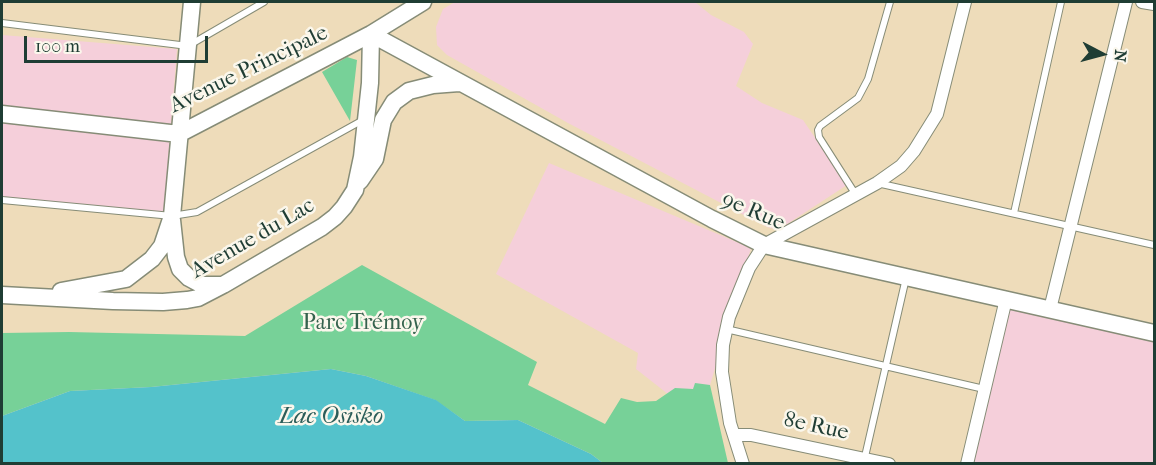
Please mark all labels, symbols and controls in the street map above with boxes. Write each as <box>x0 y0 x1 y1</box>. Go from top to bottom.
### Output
street label: Avenue Principale <box>166 20 332 120</box>
scale bar <box>27 24 212 62</box>
north arrow <box>1072 24 1132 84</box>
text: 100 m <box>35 36 80 57</box>
text: N <box>1110 49 1130 63</box>
street label: 9e Rue <box>717 187 789 237</box>
street label: Avenue du Lac <box>187 193 319 285</box>
park label: Parc Trémoy <box>303 311 423 337</box>
water label: Lac Osisko <box>279 403 383 431</box>
street label: 8e Rue <box>781 407 851 447</box>

